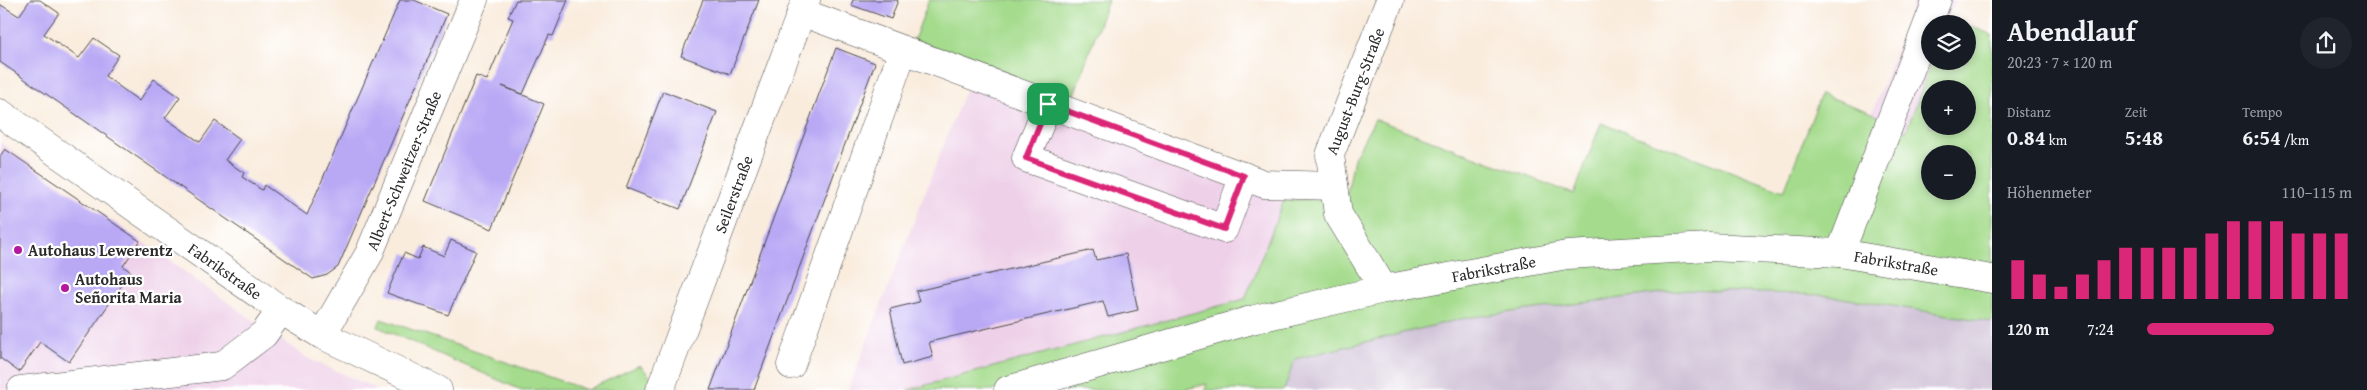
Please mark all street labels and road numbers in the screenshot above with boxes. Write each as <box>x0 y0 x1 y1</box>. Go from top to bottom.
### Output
street label: August-Burg-Straße <box>1319 24 1390 158</box>
street label: Albert-Schweitzer-Straße <box>360 87 447 254</box>
street label: Seilerstraße <box>708 152 759 237</box>
street label: Fabrikstraße <box>183 237 267 305</box>
street label: Fabrikstraße <box>1852 244 1940 282</box>
street label: Fabrikstraße <box>1450 249 1538 288</box>

